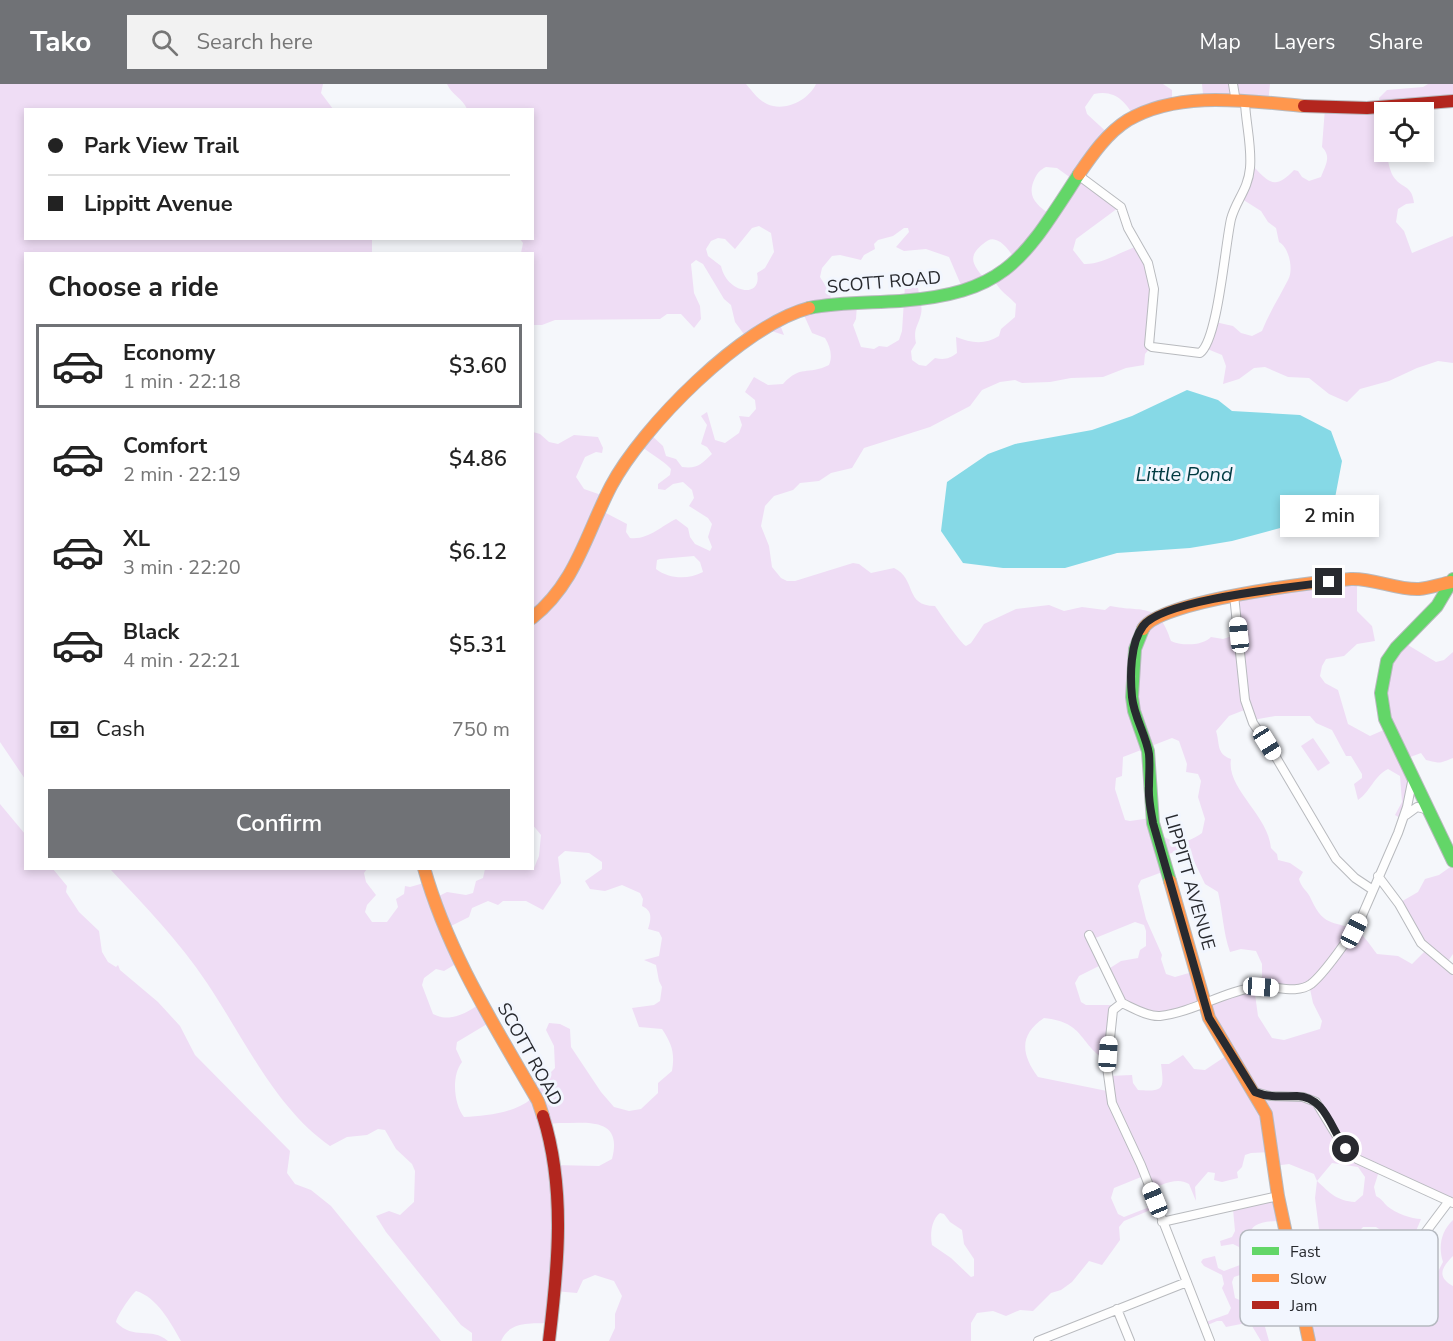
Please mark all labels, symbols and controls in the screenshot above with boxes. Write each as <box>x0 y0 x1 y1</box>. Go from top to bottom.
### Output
search box <box>127 15 547 69</box>
text: Tako <box>30 23 91 61</box>
icon: search <box>148 26 181 59</box>
text: Search here <box>196 27 313 57</box>
text: Map <box>1199 28 1241 56</box>
text: Layers <box>1274 28 1335 56</box>
text: Share <box>1368 28 1423 56</box>
map controls <box>1374 102 1434 162</box>
button: locate <box>1374 102 1434 162</box>
text: Park View Trail <box>84 131 239 161</box>
text: Lippitt Avenue <box>84 189 233 219</box>
street label: SCOTT ROAD <box>826 265 942 299</box>
text: Choose a ride <box>48 269 219 306</box>
text: Economy <box>123 338 215 368</box>
icon: car <box>51 339 105 393</box>
text: $3.60 <box>449 351 507 381</box>
text: 1 min · 22:18 <box>123 368 241 395</box>
text: Comfort <box>123 431 207 461</box>
icon: car <box>51 432 105 486</box>
text: $4.86 <box>449 444 507 474</box>
text: 2 min · 22:19 <box>123 461 241 488</box>
water label: Little Pond <box>1135 461 1233 488</box>
callout: 2 min <box>1280 495 1378 537</box>
text: 2 min <box>1304 502 1355 529</box>
text: XL <box>123 524 150 554</box>
icon: car <box>51 525 105 579</box>
text: $6.12 <box>449 537 507 567</box>
text: 3 min · 22:20 <box>123 554 241 581</box>
route end <box>1315 568 1342 595</box>
car <box>1228 616 1250 654</box>
text: Black <box>123 617 179 647</box>
icon: car <box>51 618 105 672</box>
text: $5.31 <box>449 630 507 660</box>
text: 4 min · 22:21 <box>123 647 241 674</box>
icon: cash <box>48 713 81 746</box>
text: Cash <box>96 714 145 744</box>
text: 750 m <box>452 716 510 743</box>
car <box>1250 723 1284 763</box>
button: Confirm <box>48 789 510 858</box>
street label: LIPPITT AVENUE <box>1159 811 1221 953</box>
car <box>1338 911 1370 951</box>
car <box>1242 977 1280 997</box>
street label: SCOTT ROAD <box>492 998 568 1110</box>
car <box>1098 1035 1118 1073</box>
route start <box>1332 1135 1359 1162</box>
car <box>1140 1180 1170 1220</box>
legend <box>1240 1230 1438 1326</box>
text: Fast <box>1290 1241 1321 1263</box>
text: Slow <box>1290 1268 1327 1290</box>
text: Jam <box>1289 1295 1317 1317</box>

